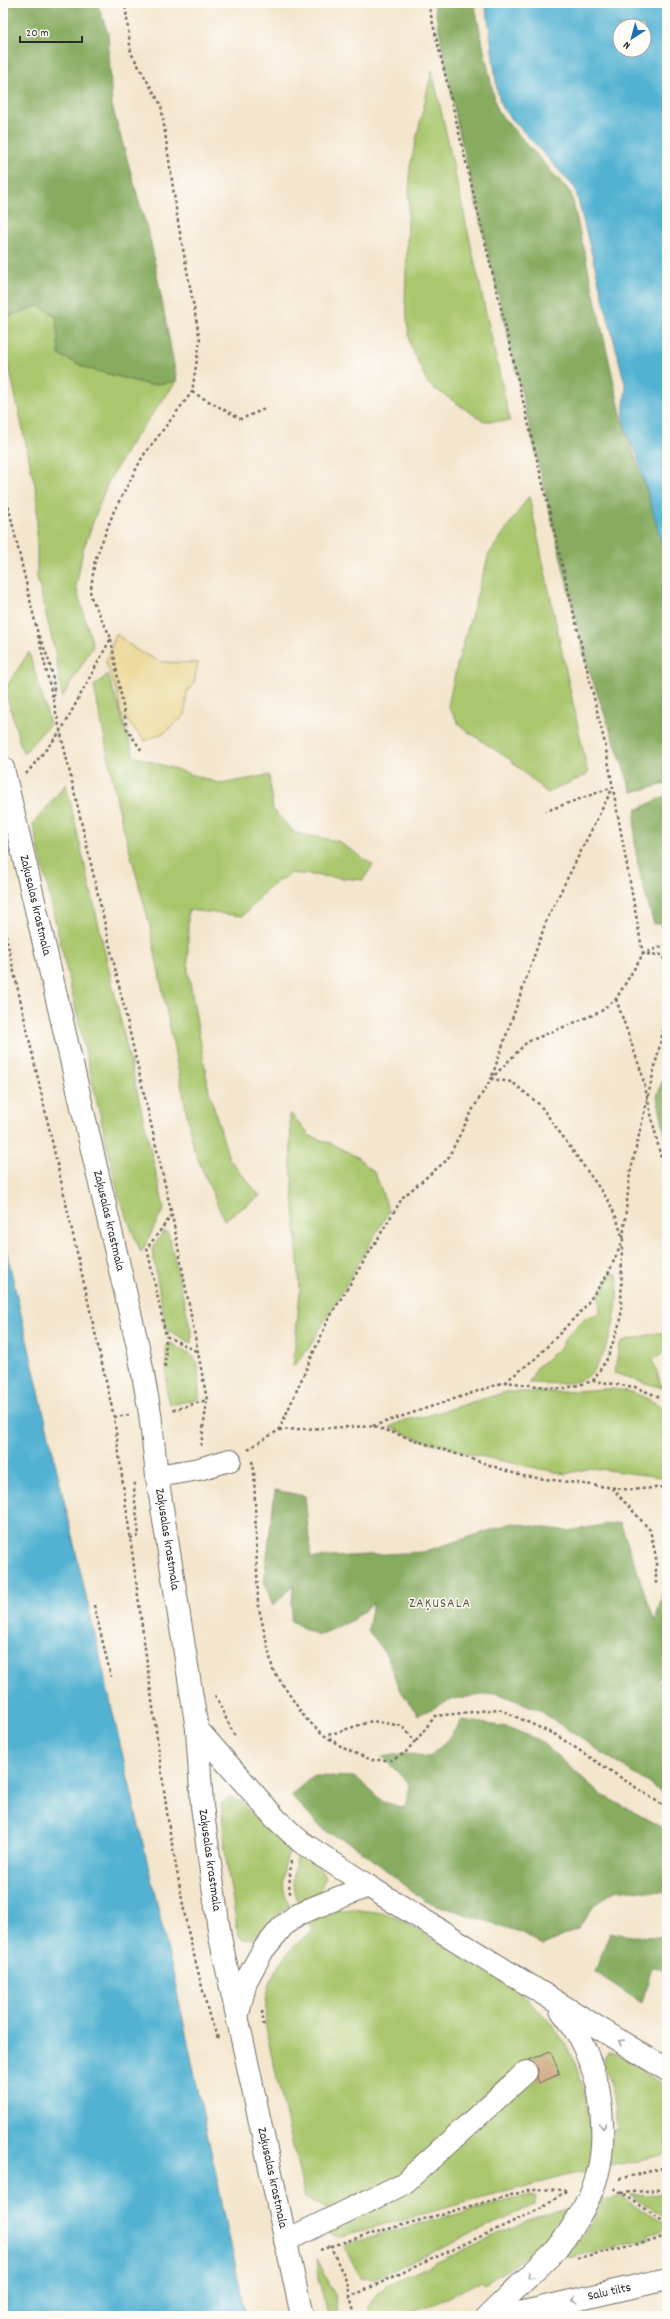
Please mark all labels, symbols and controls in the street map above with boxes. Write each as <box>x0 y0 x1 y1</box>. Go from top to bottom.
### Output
scale bar <box>20 18 82 44</box>
north arrow <box>612 18 652 58</box>
text: 20 m <box>26 25 49 42</box>
text: N <box>620 36 634 53</box>
street label: Zaķusalas krastmala <box>14 853 56 958</box>
street label: Zaķusalas krastmala <box>88 1169 130 1274</box>
street label: Zaķusalas krastmala <box>150 1487 185 1592</box>
district label: ZAĶUSALA <box>409 1594 471 1614</box>
street label: Zaķusalas krastmala <box>193 1808 226 1913</box>
one-way arrow <box>618 2039 625 2046</box>
one-way arrow <box>599 2123 607 2129</box>
street label: Zaķusalas krastmala <box>252 2126 292 2231</box>
one-way arrow <box>527 2271 535 2279</box>
street label: Salu tilts <box>586 2278 633 2306</box>
one-way arrow <box>571 2295 578 2304</box>

